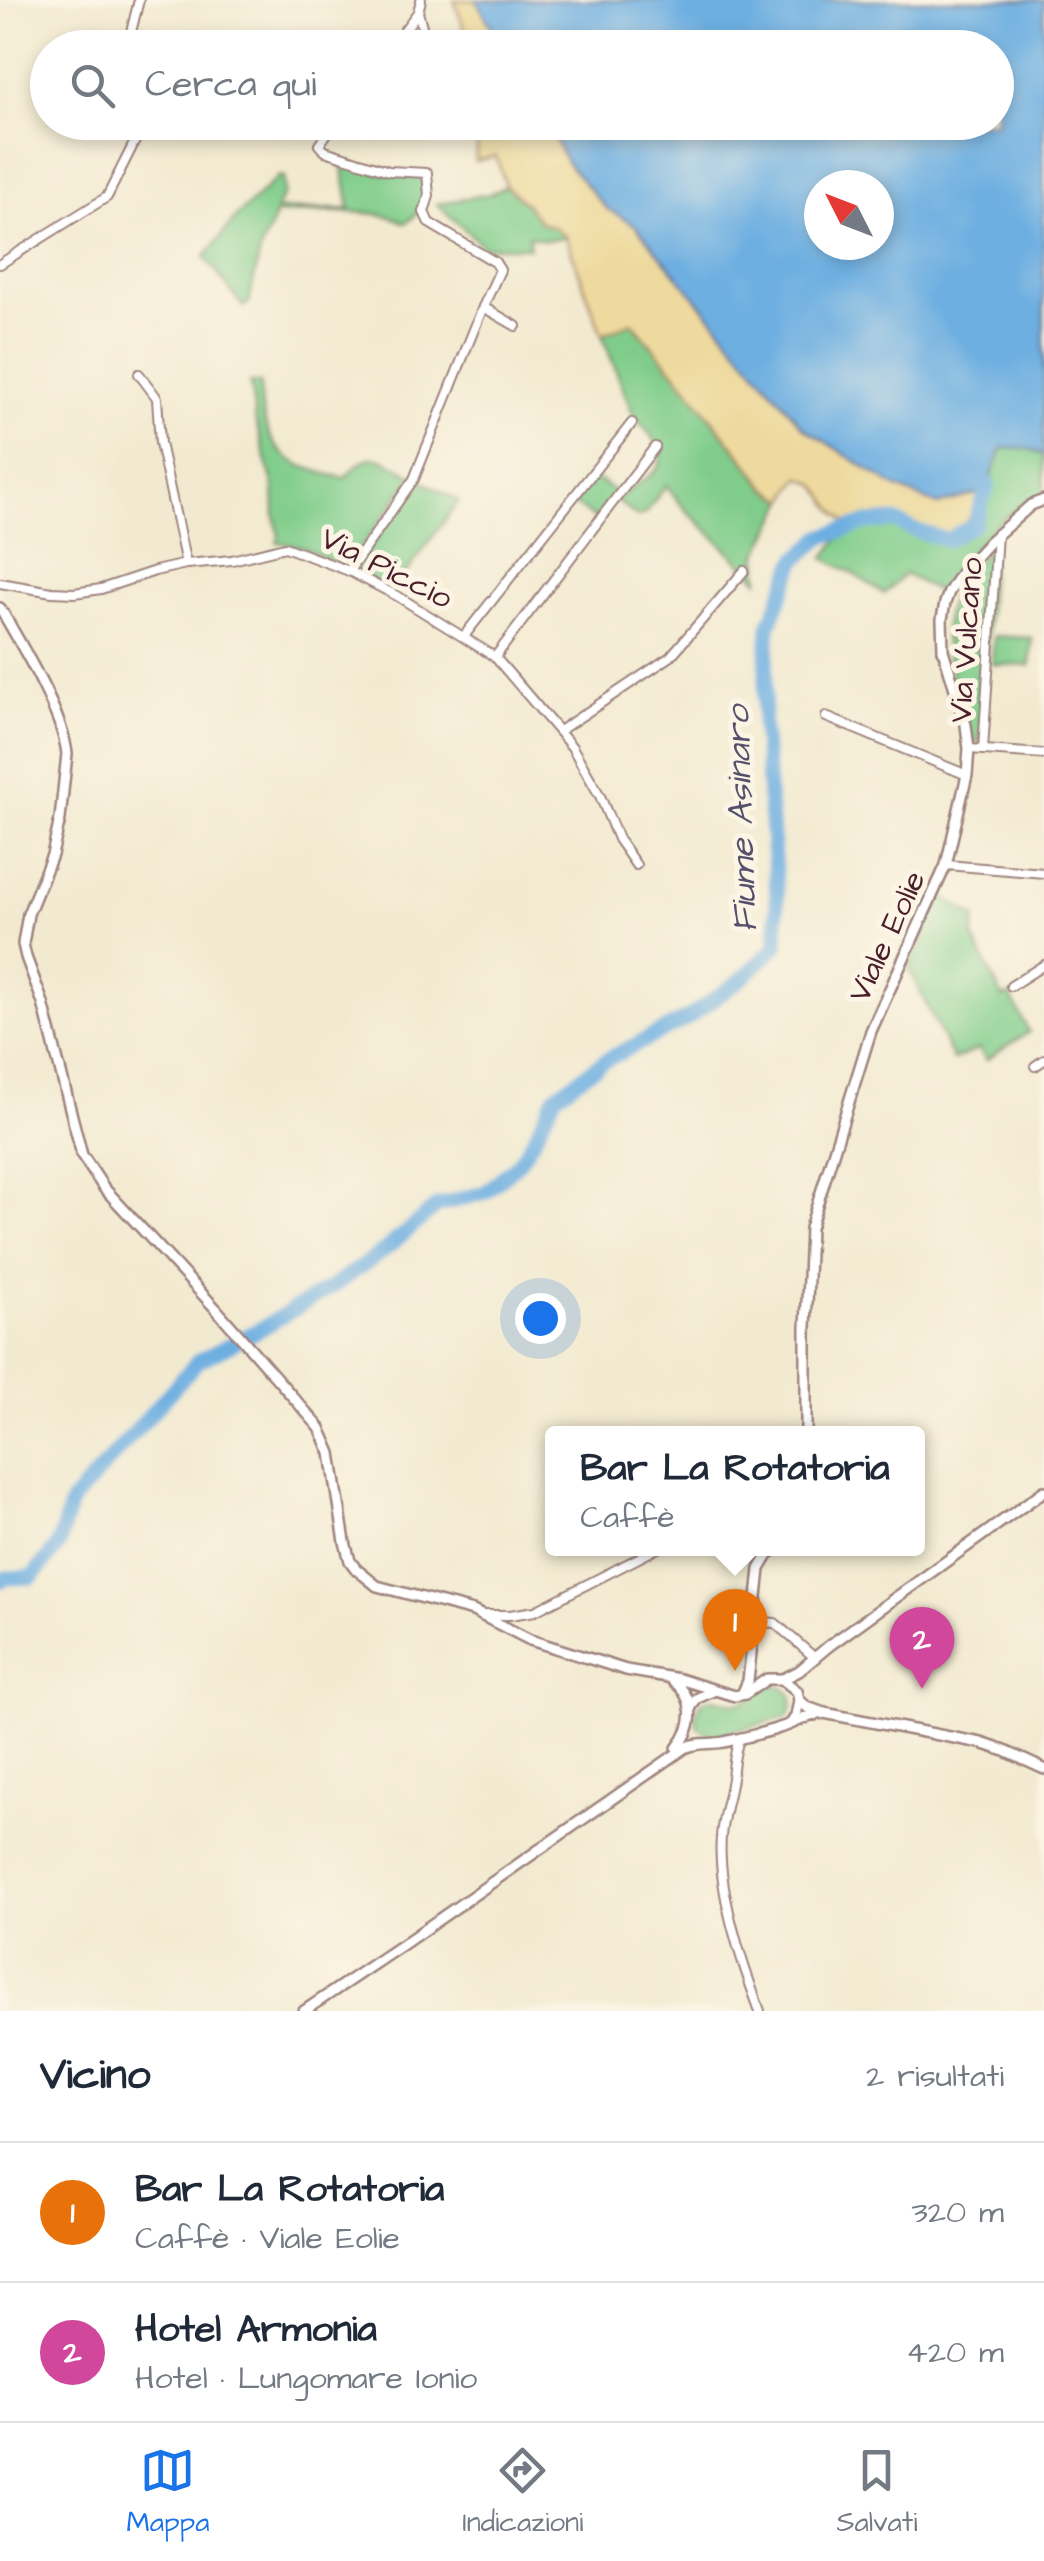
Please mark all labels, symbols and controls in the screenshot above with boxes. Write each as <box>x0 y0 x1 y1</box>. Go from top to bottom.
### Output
search box <box>30 30 1014 140</box>
icon: search <box>65 58 120 113</box>
text: Cerca qui <box>145 59 317 111</box>
north arrow <box>804 170 894 260</box>
street label: Via Piccio <box>313 516 460 621</box>
street label: Via Vulcano <box>938 556 995 724</box>
water label: Fiume Asinaro <box>713 702 770 933</box>
street label: Viale Eolie <box>837 863 937 1010</box>
your location <box>515 1293 566 1344</box>
popup <box>545 1426 925 1556</box>
text: Bar La Rotatoria <box>580 1443 890 1495</box>
text: Caffè <box>580 1495 675 1540</box>
pin: 1 <box>702 1588 768 1671</box>
pin: 2 <box>890 1606 954 1689</box>
text: Vicino <box>40 2047 150 2105</box>
text: 2 risultati <box>866 2054 1004 2099</box>
text: Bar La Rotatoria <box>135 2164 444 2216</box>
text: 1 <box>70 2190 75 2235</box>
text: 320 m <box>912 2190 1004 2235</box>
text: Caffè · Viale Eolie <box>135 2216 400 2261</box>
text: Hotel Armonia <box>135 2304 377 2356</box>
text: 2 <box>63 2330 82 2375</box>
text: 420 m <box>906 2330 1004 2375</box>
text: Hotel · Lungomare Ionio <box>135 2356 477 2401</box>
tab: Mappa <box>127 2443 209 2542</box>
tab: Indicazioni <box>462 2443 583 2542</box>
tab: Salvati <box>836 2443 917 2542</box>

